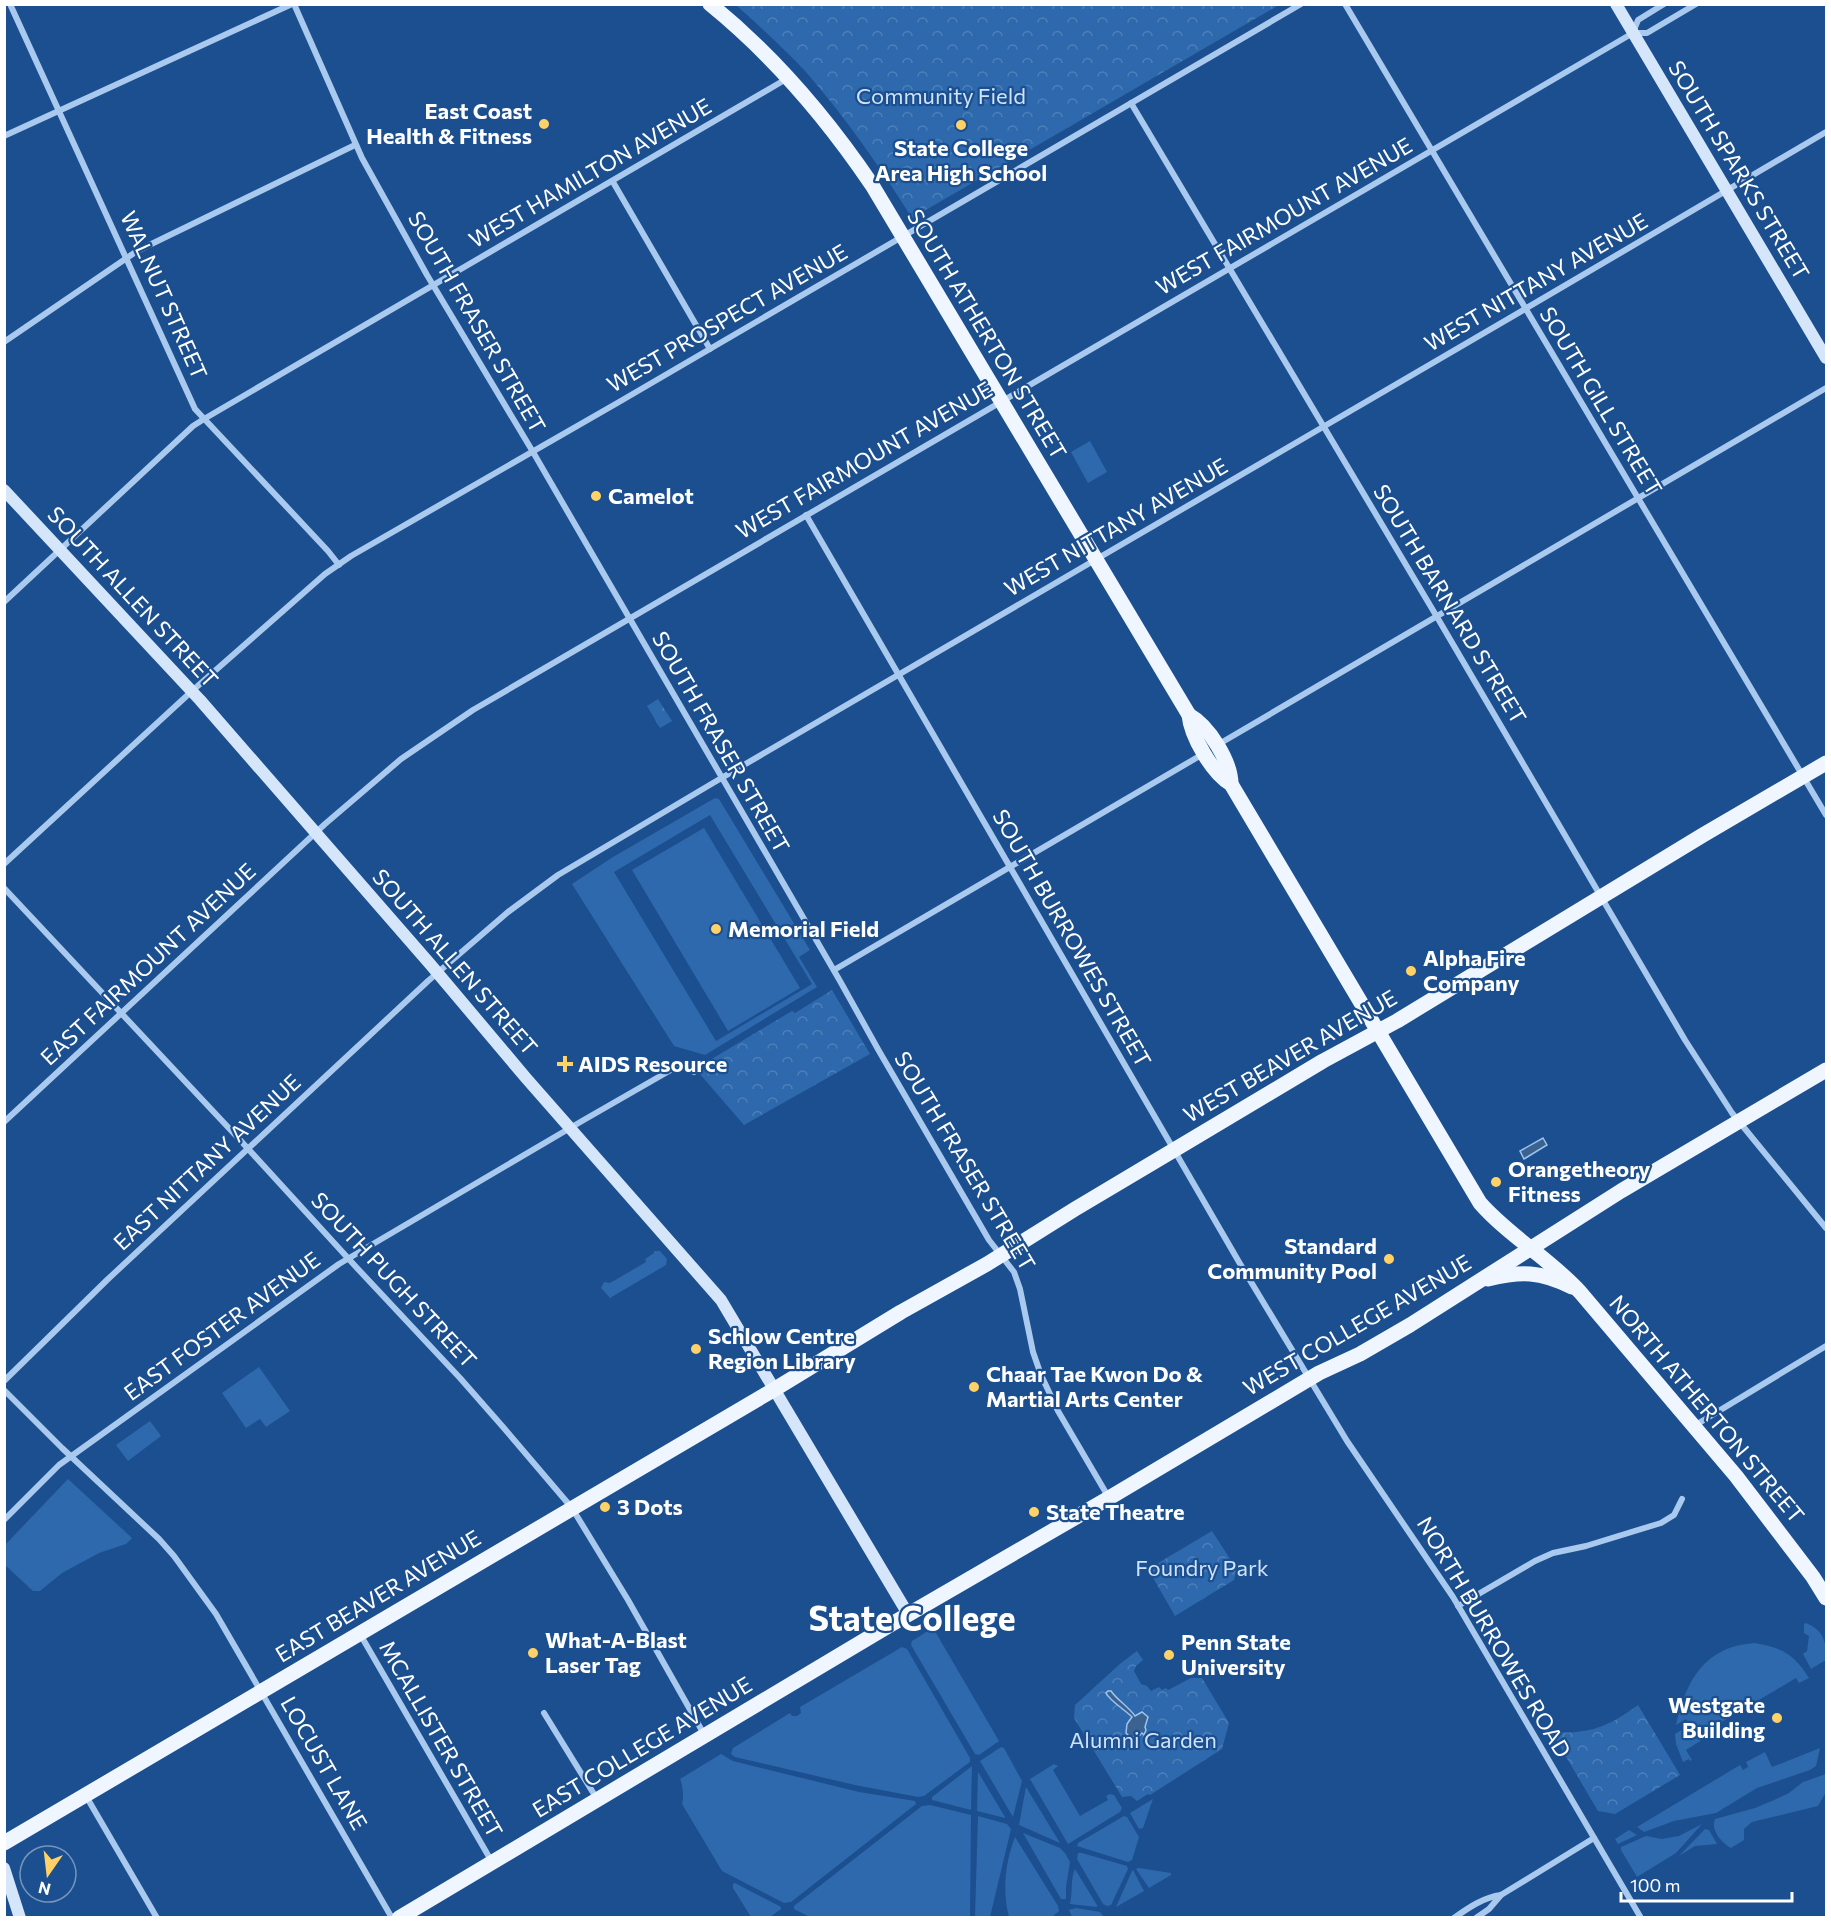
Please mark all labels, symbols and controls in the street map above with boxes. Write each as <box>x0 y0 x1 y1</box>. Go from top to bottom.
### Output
street label: SOUTH SPARKS STREET <box>1663 55 1816 284</box>
park label: Community Field <box>856 82 1026 109</box>
street label: WEST HAMILTON AVENUE <box>464 92 716 253</box>
place label: East Coast Health & Fitness <box>366 97 532 149</box>
marker: East Coast Health & Fitness <box>537 117 551 131</box>
marker: State College Area High School <box>954 118 968 132</box>
street label: WEST FAIRMOUNT AVENUE <box>1151 131 1417 300</box>
place label: State College Area High School <box>875 134 1047 186</box>
street label: SOUTH ATHERTON STREET <box>902 204 1073 464</box>
street label: SOUTH FRASER STREET <box>403 206 552 437</box>
street label: WALNUT STREET <box>115 207 214 383</box>
street label: WEST NITTANY AVENUE <box>1419 207 1652 357</box>
street label: WEST PROSPECT AVENUE <box>602 238 852 398</box>
street label: SOUTH GILL STREET <box>1534 302 1668 500</box>
street label: WEST FAIRMOUNT AVENUE <box>731 375 997 544</box>
street label: WEST NITTANY AVENUE <box>999 452 1232 602</box>
street label: SOUTH BARNARD STREET <box>1368 479 1533 728</box>
place label: Camelot <box>608 482 694 509</box>
marker: Camelot <box>589 489 603 503</box>
street label: SOUTH ALLEN STREET <box>42 501 224 693</box>
street label: SOUTH FRASER STREET <box>647 626 796 857</box>
street label: SOUTH BURROWES STREET <box>987 804 1157 1071</box>
street label: EAST FAIRMOUNT AVENUE <box>35 857 261 1070</box>
street label: SOUTH ALLEN STREET <box>367 863 544 1060</box>
place label: Memorial Field <box>728 915 879 942</box>
marker: Memorial Field <box>709 922 723 936</box>
place label: Alpha Fire Company <box>1423 944 1526 996</box>
marker: Alpha Fire Company <box>1404 964 1418 978</box>
street label: WEST BEAVER AVENUE <box>1178 983 1401 1128</box>
street label: SOUTH FRASER STREET <box>889 1046 1042 1275</box>
place label: AIDS Resource <box>578 1050 727 1077</box>
marker: AIDS Resource <box>556 1055 574 1073</box>
street label: EAST NITTANY AVENUE <box>108 1068 306 1255</box>
place label: Orangetheory Fitness <box>1508 1155 1650 1207</box>
marker: Orangetheory Fitness <box>1489 1175 1503 1189</box>
street label: SOUTH PUGH STREET <box>306 1186 483 1373</box>
place label: Standard Community Pool <box>1207 1232 1377 1284</box>
street label: EAST FOSTER AVENUE <box>118 1245 325 1406</box>
street label: WEST COLLEGE AVENUE <box>1238 1248 1475 1401</box>
marker: Standard Community Pool <box>1382 1252 1396 1266</box>
street label: NORTH ATHERTON STREET <box>1604 1289 1811 1528</box>
place label: Schlow Centre Region Library <box>708 1322 856 1374</box>
marker: Schlow Centre Region Library <box>689 1342 703 1356</box>
place label: Chaar Tae Kwon Do & Martial Arts Center <box>986 1360 1203 1412</box>
marker: Chaar Tae Kwon Do & Martial Arts Center <box>967 1380 981 1394</box>
place label: 3 Dots <box>617 1493 683 1520</box>
place label: State Theatre <box>1046 1498 1185 1525</box>
marker: 3 Dots <box>598 1500 612 1514</box>
marker: State Theatre <box>1027 1505 1041 1519</box>
street label: NORTH BURROWES ROAD <box>1412 1511 1577 1762</box>
street label: EAST BEAVER AVENUE <box>270 1524 485 1668</box>
park label: Foundry Park <box>1135 1554 1269 1581</box>
district label: State College <box>808 1596 1016 1638</box>
place label: What-A-Blast Laser Tag <box>545 1626 687 1678</box>
place label: Penn State University <box>1181 1628 1291 1680</box>
street label: MCALLISTER STREET <box>374 1636 509 1842</box>
marker: What-A-Blast Laser Tag <box>526 1646 540 1660</box>
marker: Penn State University <box>1162 1648 1176 1662</box>
street label: EAST COLLEGE AVENUE <box>527 1670 756 1823</box>
street label: LOCUST LANE <box>275 1691 374 1834</box>
place label: Westgate Building <box>1668 1691 1765 1743</box>
marker: Westgate Building <box>1770 1711 1784 1725</box>
park label: Alumni Garden <box>1069 1726 1217 1753</box>
north arrow <box>18 1844 78 1904</box>
scale bar <box>1621 1865 1792 1903</box>
text: 100 m <box>1630 1874 1680 1896</box>
text: N <box>36 1878 52 1900</box>

